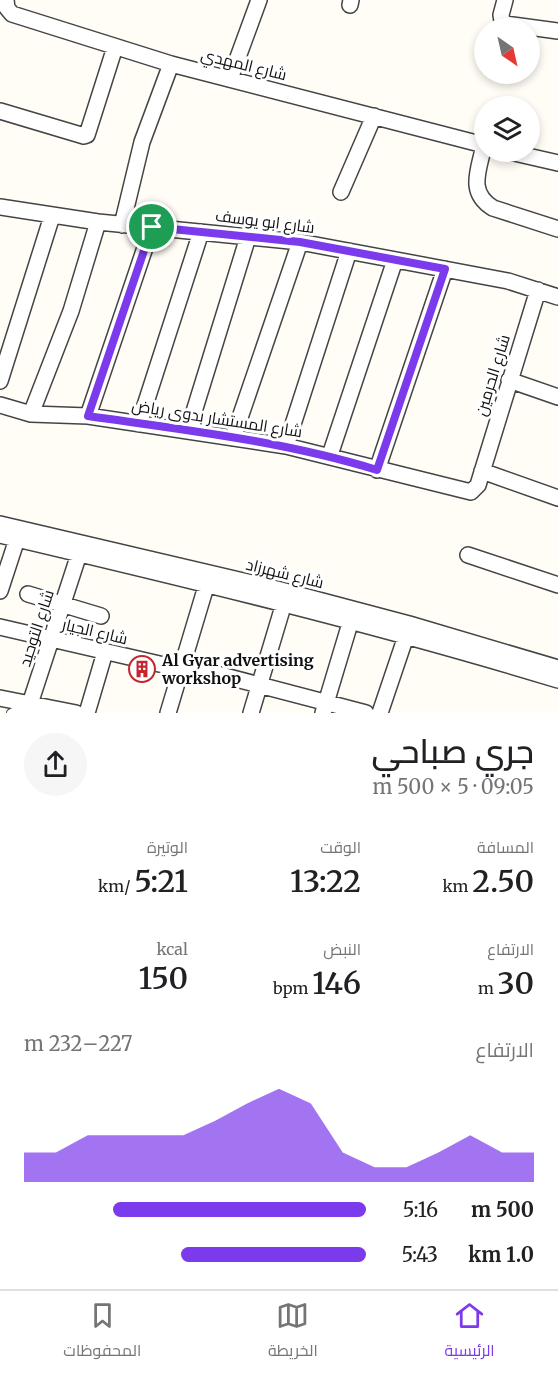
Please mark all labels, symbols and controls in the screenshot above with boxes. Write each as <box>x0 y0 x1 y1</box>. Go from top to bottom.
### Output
north arrow <box>474 18 540 84</box>
map controls <box>474 18 540 162</box>
street label: شارع المهدي <box>198 44 289 88</box>
button: layers <box>474 96 540 162</box>
pin <box>126 201 177 252</box>
street label: شارع ابو يوسف <box>214 205 316 239</box>
icon: arrive <box>135 210 168 243</box>
street label: شارع الحرمين <box>470 332 516 419</box>
street label: شارع المستشار بدوى رياض <box>130 395 304 443</box>
street label: شارع شهرزاد <box>243 554 326 594</box>
street label: شارع التوحيد <box>14 587 60 670</box>
street label: شارع الجيار <box>59 614 130 650</box>
place label: Al Gyar advertising workshop <box>161 650 314 688</box>
building icon: Al Gyar advertising workshop <box>127 654 157 684</box>
text: جري صباحي <box>371 731 534 772</box>
button: share <box>24 733 87 796</box>
text: 09:05 · 5 × 500 m <box>372 774 534 799</box>
text: الوتيرة <box>147 837 188 857</box>
text: الوقت <box>320 837 361 857</box>
text: المسافة <box>477 837 534 857</box>
text: 5:21 <box>134 862 188 900</box>
text: 13:22 <box>290 862 361 900</box>
text: 2.50 <box>472 862 534 900</box>
text: /km <box>98 876 134 896</box>
text: km <box>442 876 472 896</box>
text: kcal <box>157 939 188 959</box>
text: النبض <box>323 939 361 959</box>
text: الارتفاع <box>487 939 534 959</box>
text: 150 <box>139 959 188 997</box>
text: 146 <box>312 964 361 1002</box>
text: 30 <box>498 964 534 1002</box>
text: bpm <box>273 978 312 998</box>
text: m <box>478 978 498 998</box>
text: 227–232 m <box>24 1031 133 1056</box>
text: الارتفاع <box>475 1037 534 1062</box>
text: 5:16 <box>403 1197 438 1222</box>
text: 500 m <box>471 1197 534 1222</box>
text: 5:43 <box>401 1242 438 1267</box>
text: 1.0 km <box>468 1242 534 1267</box>
tab: المحفوظات <box>63 1299 141 1365</box>
tab: الخريطة <box>268 1299 318 1365</box>
tab: الرئيسية <box>444 1299 495 1365</box>

